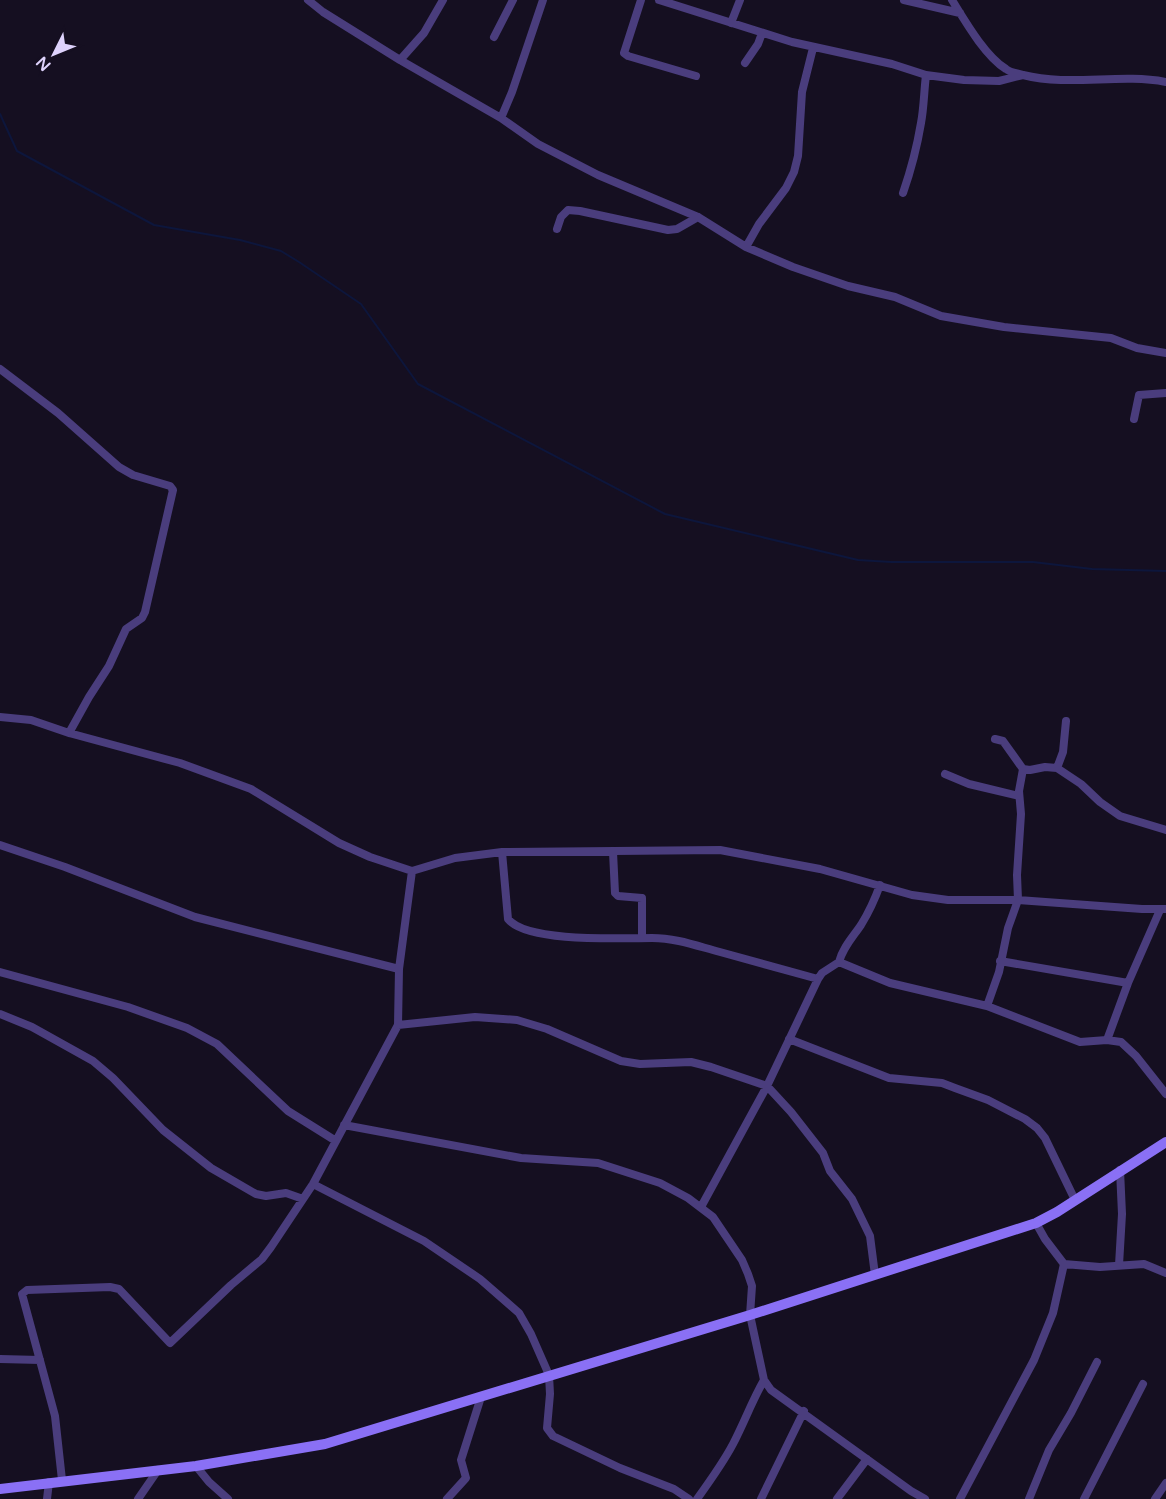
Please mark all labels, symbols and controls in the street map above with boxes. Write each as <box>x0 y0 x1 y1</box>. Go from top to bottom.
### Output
north arrow <box>24 24 84 84</box>
text: N <box>32 52 55 75</box>

